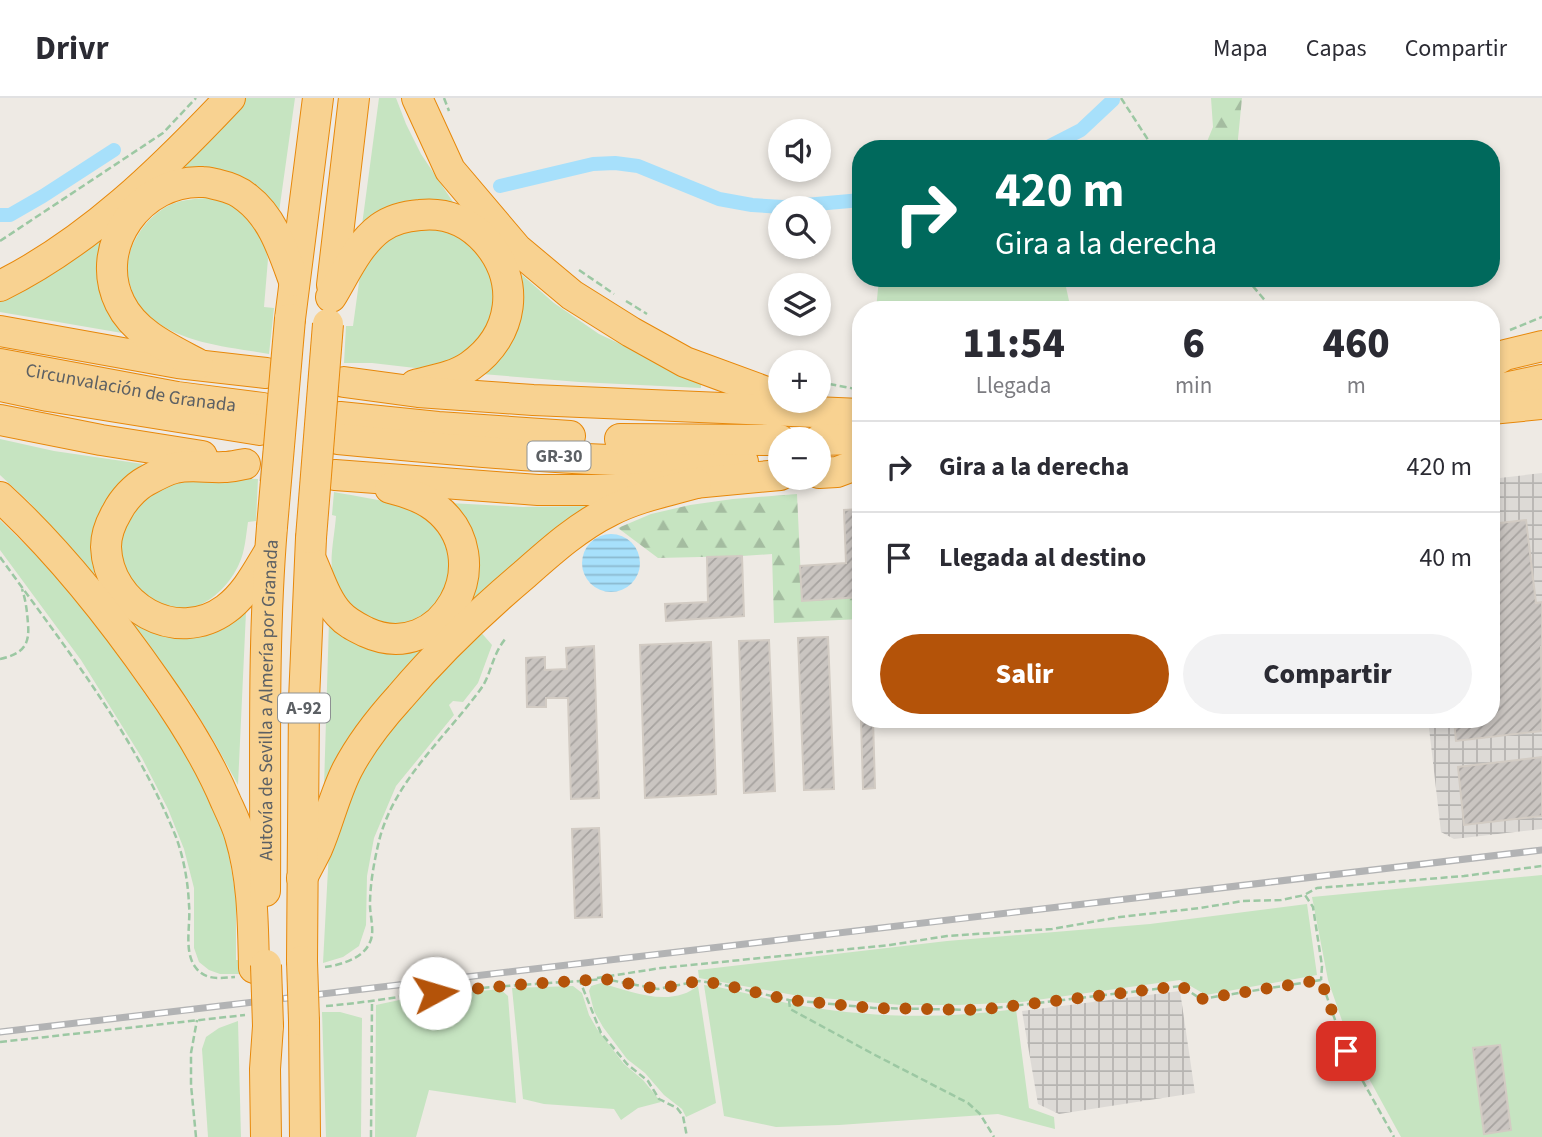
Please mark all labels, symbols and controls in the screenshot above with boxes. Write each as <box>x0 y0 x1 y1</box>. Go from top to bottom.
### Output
text: Drivr <box>35 25 109 72</box>
text: Mapa <box>1213 31 1268 66</box>
text: Capas <box>1306 31 1367 66</box>
text: Compartir <box>1405 31 1507 66</box>
map controls <box>768 119 831 490</box>
button: sound <box>768 119 831 182</box>
text: 420 m <box>995 156 1124 226</box>
icon: right <box>880 168 971 259</box>
button: search <box>768 196 831 259</box>
text: Gira a la derecha <box>995 221 1217 267</box>
button: layers <box>768 273 831 336</box>
text: 11:54 <box>962 314 1065 374</box>
text: 6 <box>1182 314 1205 374</box>
text: 460 <box>1323 314 1390 374</box>
button: + <box>768 350 831 413</box>
street label: Circunvalación de Granada <box>23 357 238 419</box>
text: Llegada <box>976 369 1051 402</box>
text: min <box>1175 369 1212 402</box>
text: m <box>1347 369 1366 402</box>
button: − <box>768 427 831 490</box>
road number: GR-30 <box>528 442 590 470</box>
icon: right <box>880 448 918 486</box>
text: Gira a la derecha <box>939 448 1129 485</box>
text: 420 m <box>1406 448 1472 485</box>
street label: Autovía de Sevilla a Almería por Granada <box>253 539 286 861</box>
icon: arrive <box>880 539 918 577</box>
text: Llegada al destino <box>939 539 1146 576</box>
text: 40 m <box>1419 539 1472 576</box>
button: Salir <box>880 634 1169 714</box>
button: Compartir <box>1183 634 1472 714</box>
road number: A-92 <box>278 694 330 722</box>
position arrow <box>398 956 472 1030</box>
pin <box>1316 1021 1376 1081</box>
icon: arrive <box>1327 1032 1365 1070</box>

